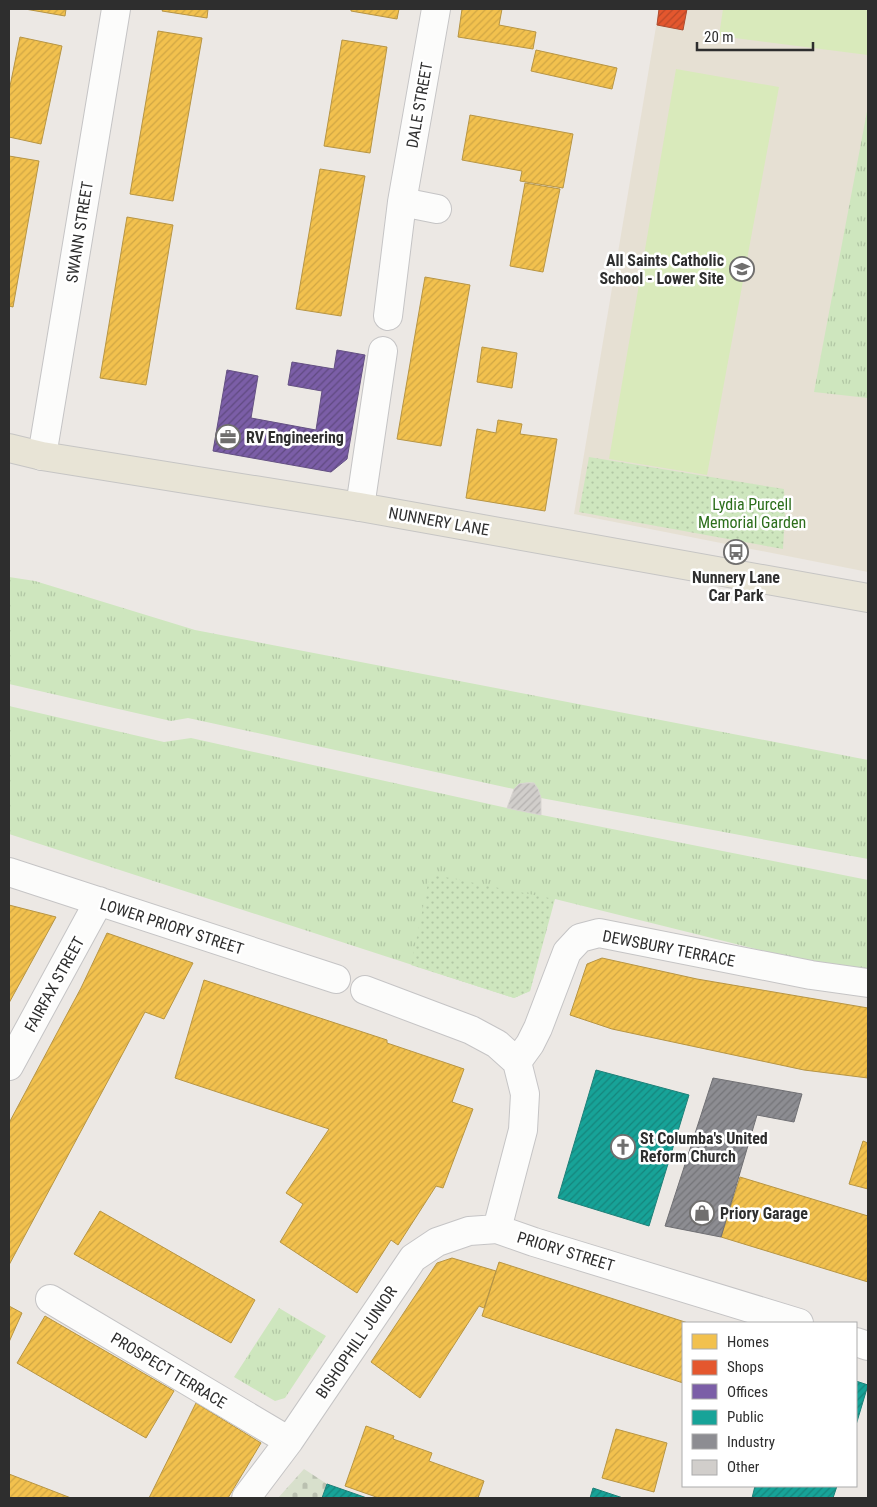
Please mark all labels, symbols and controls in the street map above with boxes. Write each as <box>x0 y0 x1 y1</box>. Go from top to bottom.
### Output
scale bar <box>697 20 813 52</box>
text: 20 m <box>704 28 734 46</box>
street label: DALE STREET <box>403 61 436 150</box>
street label: SWANN STREET <box>62 180 97 284</box>
place label: All Saints Catholic School - Lower Site <box>599 251 724 288</box>
school or university icon: All Saints Catholic School - Lower Site <box>729 256 755 282</box>
office icon: RV Engineering <box>215 424 241 450</box>
place label: RV Engineering <box>246 428 344 447</box>
park label: Lydia Purcell Memorial Garden <box>698 495 806 532</box>
street label: NUNNERY LANE <box>387 503 491 540</box>
bus stop icon: Nunnery Lane Car Park <box>723 539 749 565</box>
place label: Nunnery Lane Car Park <box>692 568 780 605</box>
street label: LOWER PRIORY STREET <box>98 894 246 959</box>
street label: DEWSBURY TERRACE <box>601 926 737 971</box>
street label: FAIRFAX STREET <box>21 933 88 1035</box>
place label: St Columba's United Reform Church <box>640 1129 768 1166</box>
church icon: St Columba's United Reform Church <box>610 1134 636 1160</box>
shop icon: Priory Garage <box>689 1200 715 1226</box>
place label: Priory Garage <box>720 1204 808 1223</box>
street label: PRIORY STREET <box>515 1228 617 1275</box>
street label: BISHOPHILL JUNIOR <box>312 1282 401 1402</box>
legend <box>682 1322 857 1487</box>
street label: PROSPECT TERRACE <box>107 1328 230 1413</box>
text: Homes <box>727 1333 769 1351</box>
text: Shops <box>727 1358 764 1376</box>
text: Offices <box>727 1383 768 1401</box>
text: Public <box>727 1408 764 1426</box>
text: Industry <box>727 1433 775 1451</box>
text: Other <box>727 1458 760 1476</box>

